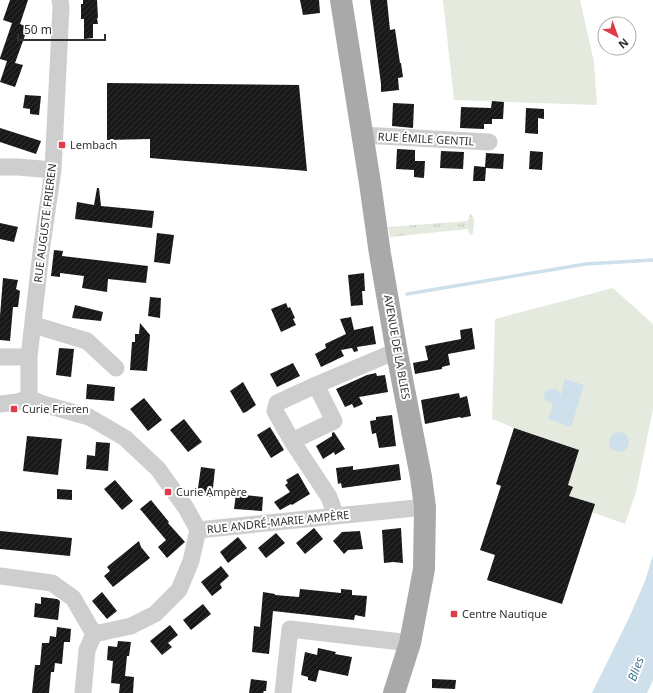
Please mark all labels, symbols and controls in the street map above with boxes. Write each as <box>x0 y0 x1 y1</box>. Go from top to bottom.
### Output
scale bar <box>18 16 105 42</box>
north arrow <box>597 16 637 56</box>
text: 50 m <box>24 21 52 38</box>
text: N <box>616 35 632 53</box>
street label: RUE ÉMILE GENTIL <box>377 128 475 149</box>
place label: Lembach <box>70 137 117 152</box>
marker: Lembach <box>57 140 67 150</box>
street label: RUE AUGUSTE FRIEREN <box>30 163 59 283</box>
street label: AVENUE DE LA BLIES <box>381 293 414 400</box>
place label: Curie Frieren <box>22 401 89 416</box>
marker: Curie Frieren <box>9 404 19 414</box>
place label: Curie Ampère <box>176 484 247 499</box>
marker: Curie Ampère <box>163 487 173 497</box>
street label: RUE ANDRÉ-MARIE AMPÈRE <box>206 507 350 536</box>
place label: Centre Nautique <box>462 606 547 621</box>
marker: Centre Nautique <box>449 609 459 619</box>
water label: Blies <box>623 654 648 683</box>

